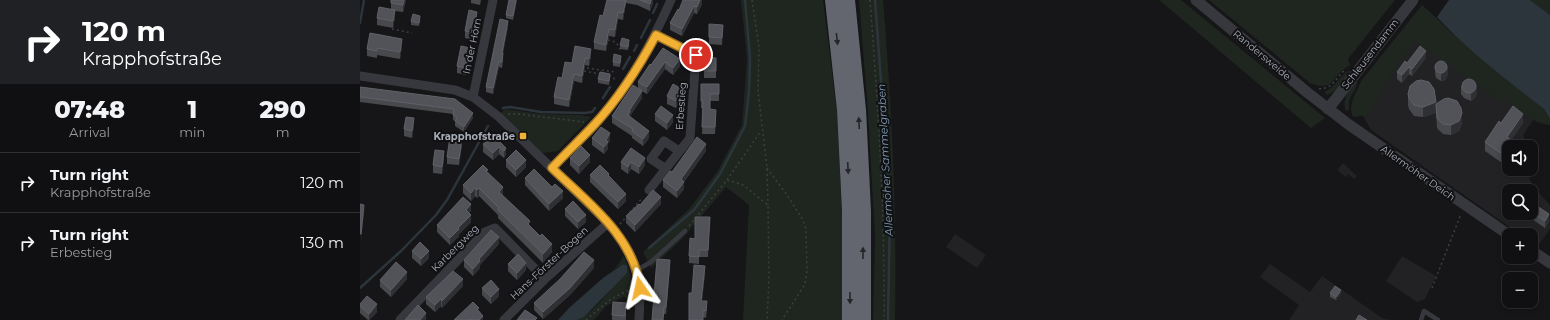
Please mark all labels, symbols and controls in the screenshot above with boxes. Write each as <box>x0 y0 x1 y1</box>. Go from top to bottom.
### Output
text: 120 m <box>82 14 166 48</box>
icon: right <box>16 16 68 68</box>
street label: Schleusendamm <box>1339 16 1401 92</box>
street label: In der Hörn <box>460 17 484 75</box>
street label: Randersweide <box>1230 27 1294 83</box>
one-way arrow <box>834 33 841 45</box>
pin <box>679 38 713 72</box>
icon: arrive <box>685 44 707 66</box>
text: Krapphofstraße <box>82 48 222 70</box>
street label: Erbestieg <box>673 82 689 130</box>
water label: Allermöher Sammelgraben <box>874 83 896 238</box>
text: 07:48 <box>54 95 125 124</box>
text: 1 <box>187 95 197 124</box>
text: 290 <box>259 95 306 124</box>
one-way arrow <box>856 116 862 129</box>
text: Arrival <box>69 124 110 140</box>
text: min <box>179 124 205 140</box>
text: m <box>276 124 290 140</box>
place label: Krapphofstraße <box>433 130 515 143</box>
marker: Krapphofstraße <box>518 131 528 141</box>
map controls <box>1502 140 1538 308</box>
button: sound <box>1502 140 1538 176</box>
street label: Allermöher Deich <box>1378 142 1458 204</box>
one-way arrow <box>844 162 851 174</box>
text: Turn right <box>50 165 129 184</box>
icon: right <box>16 172 38 194</box>
text: 120 m <box>300 173 344 192</box>
text: Krapphofstraße <box>50 184 151 200</box>
button: search <box>1502 184 1538 220</box>
street label: Karbergweg <box>429 222 481 274</box>
street label: Hans-Förster-Bogen <box>507 224 591 302</box>
text: Turn right <box>50 225 129 244</box>
button: + <box>1502 228 1538 264</box>
icon: right <box>16 232 38 254</box>
text: 130 m <box>300 233 344 252</box>
text: Erbestieg <box>50 244 112 260</box>
one-way arrow <box>860 246 866 259</box>
position arrow <box>619 267 661 309</box>
button: − <box>1502 272 1538 308</box>
one-way arrow <box>847 292 853 305</box>

